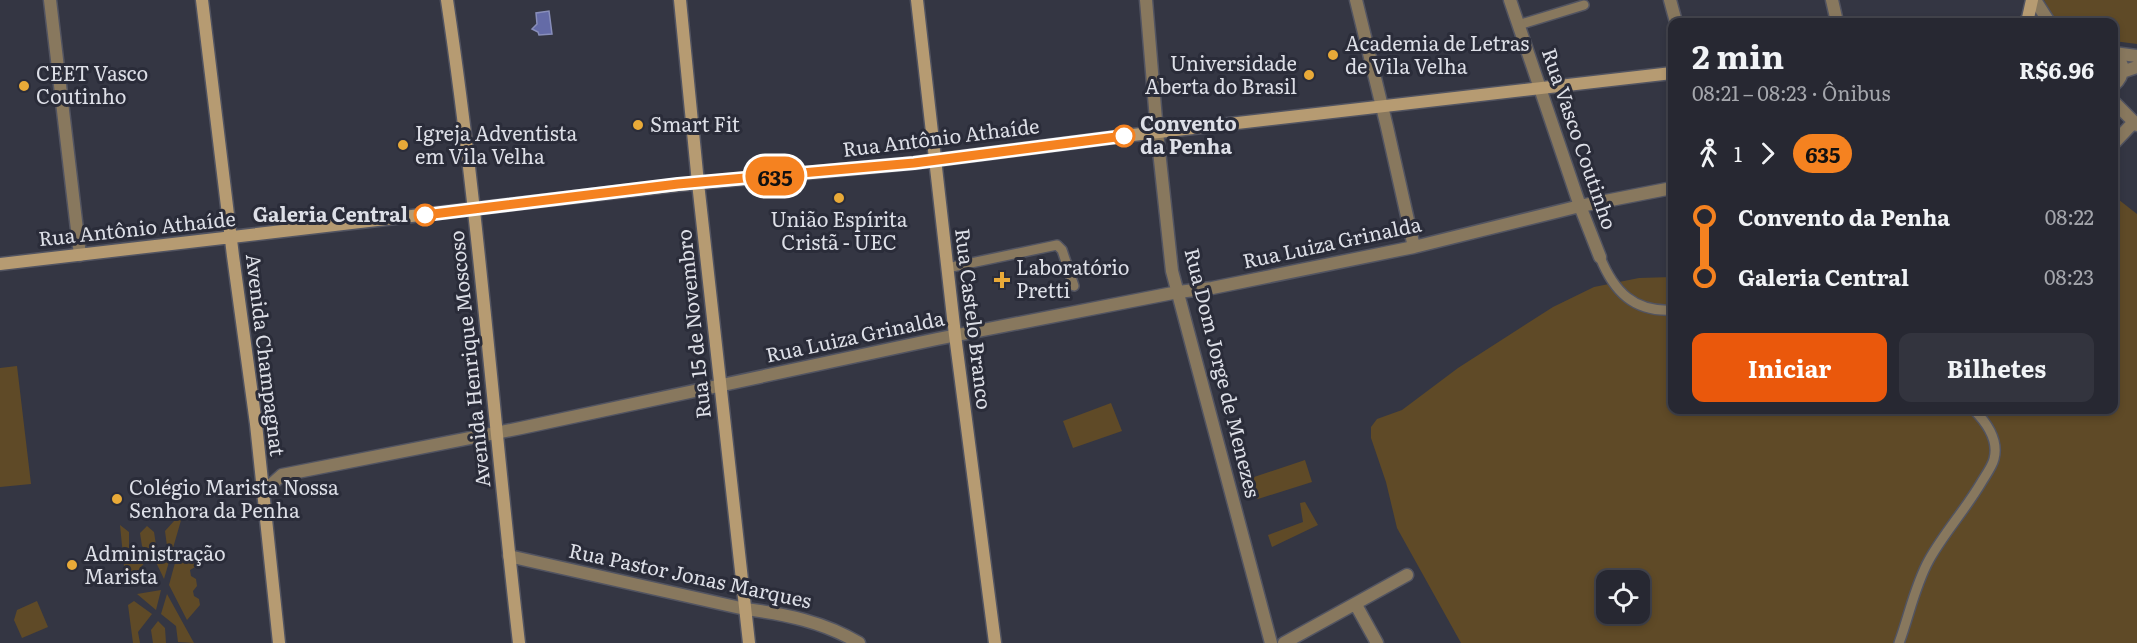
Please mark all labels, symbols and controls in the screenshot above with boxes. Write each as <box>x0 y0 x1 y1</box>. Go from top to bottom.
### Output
place label: Academia de Letras de Vila Velha <box>1345 27 1529 80</box>
text: 2 min <box>1692 30 1784 79</box>
street label: Rua Vasco Coutinho <box>1536 44 1626 233</box>
place label: Universidade Aberta do Brasil <box>1145 47 1297 100</box>
marker: Academia de Letras de Vila Velha <box>1326 48 1340 62</box>
text: R$6.96 <box>2019 53 2094 86</box>
place label: CEET Vasco Coutinho <box>36 57 148 110</box>
marker: Universidade Aberta do Brasil <box>1302 68 1316 82</box>
text: 08:21 – 08:23 · Ônibus <box>1692 77 1890 107</box>
marker: CEET Vasco Coutinho <box>17 79 31 93</box>
place label: Convento da Penha <box>1140 107 1237 160</box>
place label: Smart Fit <box>650 108 740 138</box>
street label: Rua Antônio Athaíde <box>841 109 1041 163</box>
place label: Igreja Adventista em Vila Velha <box>415 117 577 170</box>
marker: Smart Fit <box>631 118 645 132</box>
marker: Convento da Penha <box>1113 125 1135 147</box>
icon: walk <box>1692 137 1725 170</box>
icon: forward <box>1751 137 1784 170</box>
marker: Igreja Adventista em Vila Velha <box>396 138 410 152</box>
text: 1 <box>1734 138 1742 168</box>
text: 635 <box>1805 138 1840 169</box>
line badge: 635 <box>740 156 810 195</box>
text: 635 <box>757 161 793 192</box>
marker: União Espírita Cristã - UEC <box>832 191 846 205</box>
place label: Galeria Central <box>253 198 408 228</box>
text: Convento da Penha <box>1738 200 1950 233</box>
text: 08:22 <box>2045 201 2094 231</box>
street label: Rua Antônio Athaíde <box>37 202 237 252</box>
place label: União Espírita Cristã - UEC <box>770 203 908 256</box>
marker: Galeria Central <box>414 204 436 226</box>
street label: Rua Luiza Grinalda <box>1239 207 1424 275</box>
street label: Rua Castelo Branco <box>949 226 1001 411</box>
street label: Rua 15 de Novembro <box>667 228 717 420</box>
street label: Avenida Henrique Moscoso <box>440 229 496 489</box>
street label: Rua Dom Jorge de Menezes <box>1178 245 1269 500</box>
place label: Laboratório Pretti <box>1016 251 1130 304</box>
street label: Avenida Champagnat <box>240 252 294 458</box>
text: Galeria Central <box>1738 260 1909 293</box>
text: 08:23 <box>2044 261 2094 291</box>
marker: Laboratório Pretti <box>993 271 1011 289</box>
street label: Rua Luiza Grinalda <box>762 301 947 369</box>
button: Iniciar <box>1692 333 1887 402</box>
button: Bilhetes <box>1899 333 2094 402</box>
place label: Colégio Marista Nossa Senhora da Penha <box>129 471 339 524</box>
marker: Colégio Marista Nossa Senhora da Penha <box>110 492 124 506</box>
street label: Rua Pastor Jonas Marques <box>566 534 814 614</box>
place label: Administração Marista <box>84 537 226 590</box>
marker: Administração Marista <box>65 558 79 572</box>
map controls <box>1596 570 1650 624</box>
button: locate <box>1596 570 1650 624</box>

